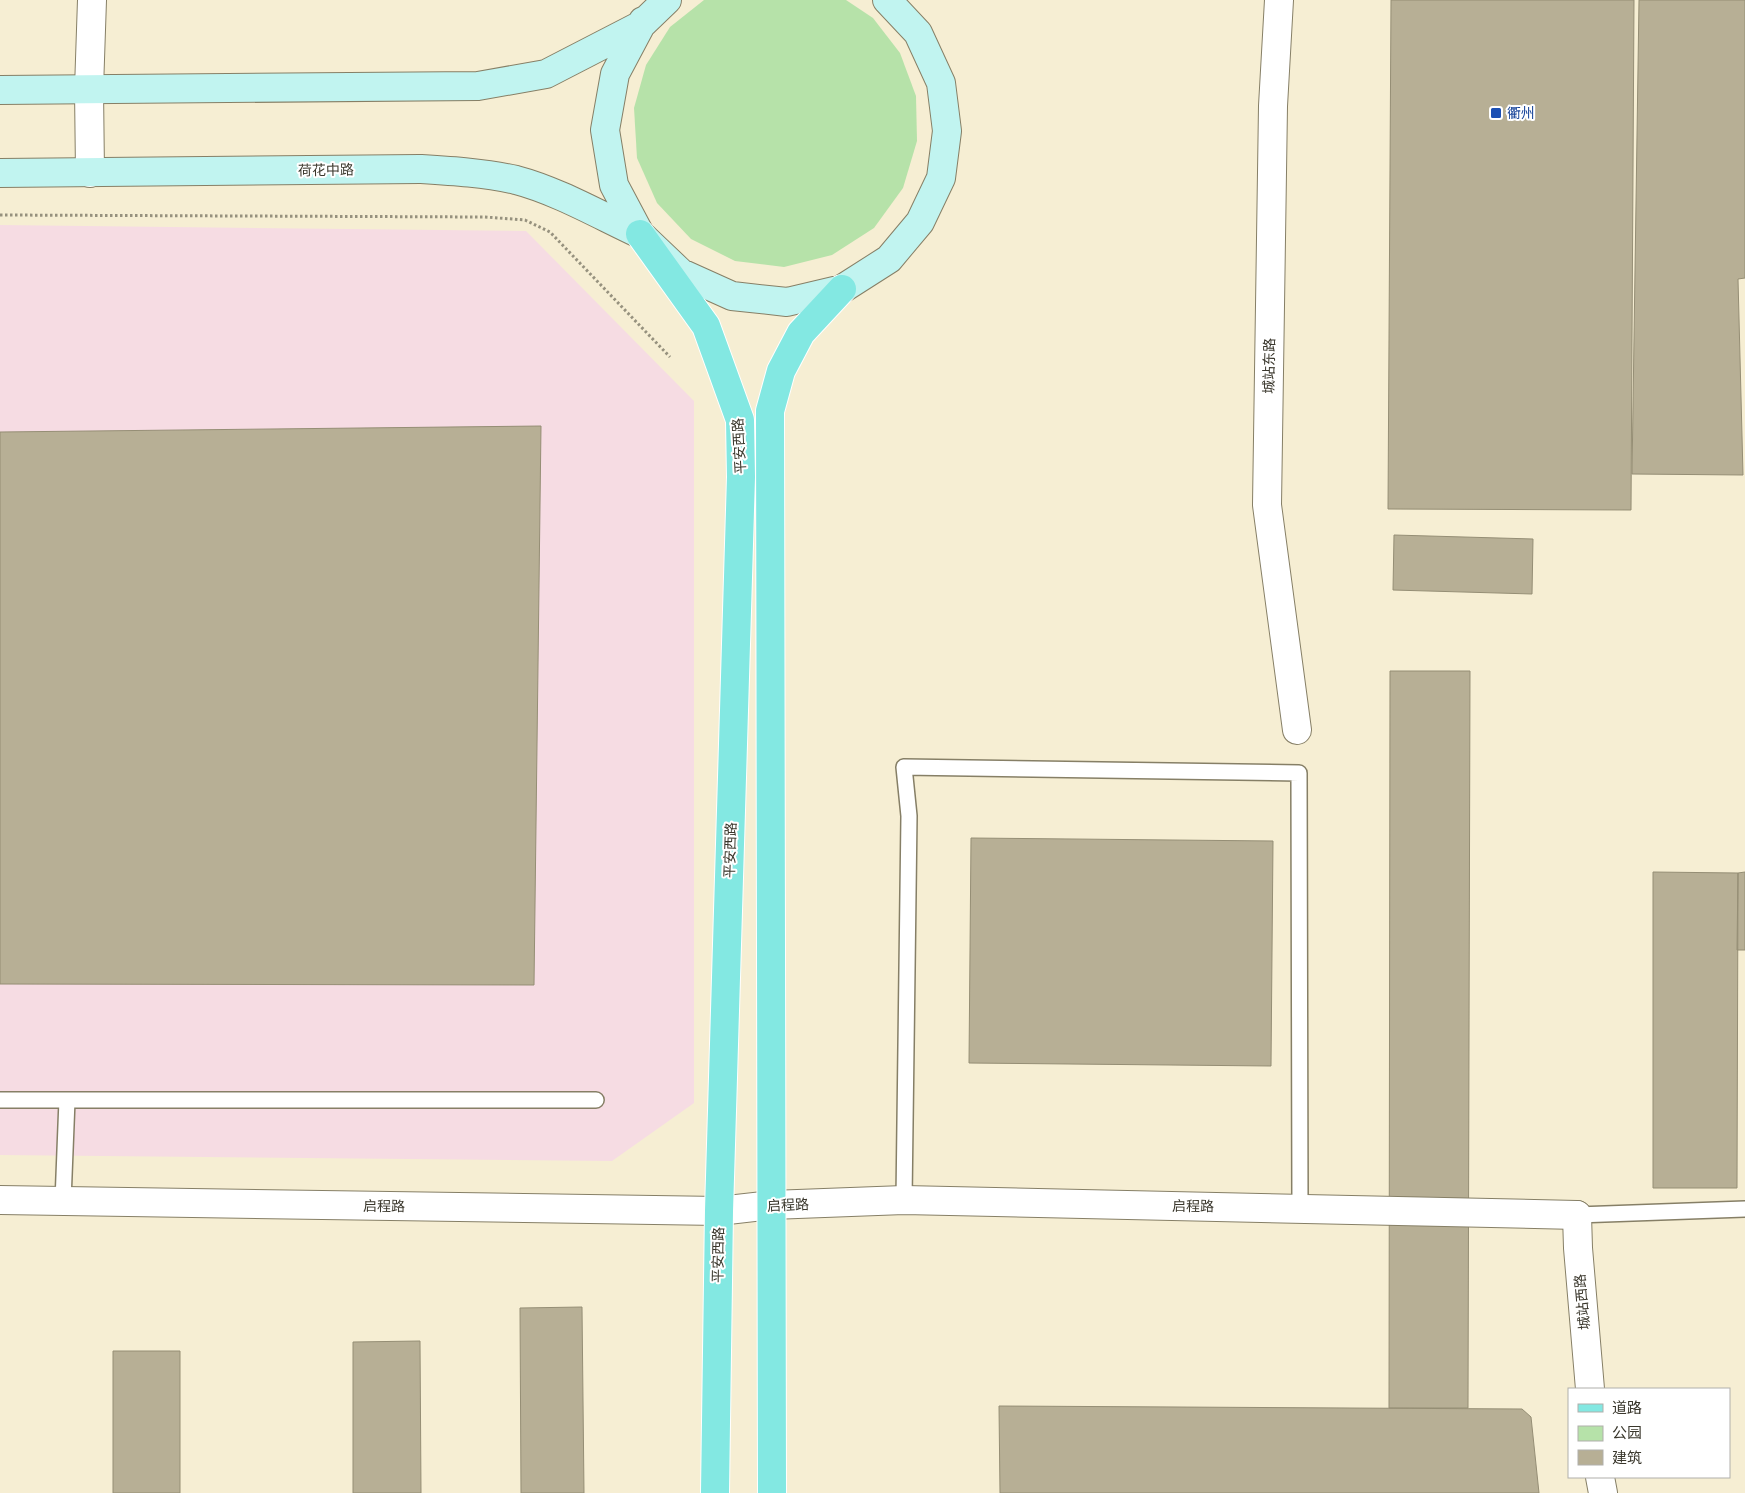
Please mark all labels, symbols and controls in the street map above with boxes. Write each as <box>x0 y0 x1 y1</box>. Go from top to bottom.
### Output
place label: 衢州 <box>1507 105 1535 121</box>
marker: 衢州 <box>1489 106 1503 120</box>
street label: 荷花中路 <box>298 162 354 178</box>
street label: 城站东路 <box>1261 338 1277 394</box>
street label: 平安西路 <box>730 418 748 474</box>
street label: 平安西路 <box>721 822 739 878</box>
street label: 启程路 <box>767 1196 809 1214</box>
street label: 启程路 <box>363 1198 405 1214</box>
street label: 启程路 <box>1172 1198 1214 1214</box>
street label: 平安西路 <box>710 1227 726 1283</box>
street label: 城站西路 <box>1572 1273 1592 1331</box>
legend <box>1568 1388 1730 1478</box>
text: 道路 <box>1612 1399 1642 1416</box>
text: 公园 <box>1612 1424 1642 1441</box>
text: 建筑 <box>1612 1449 1642 1466</box>

